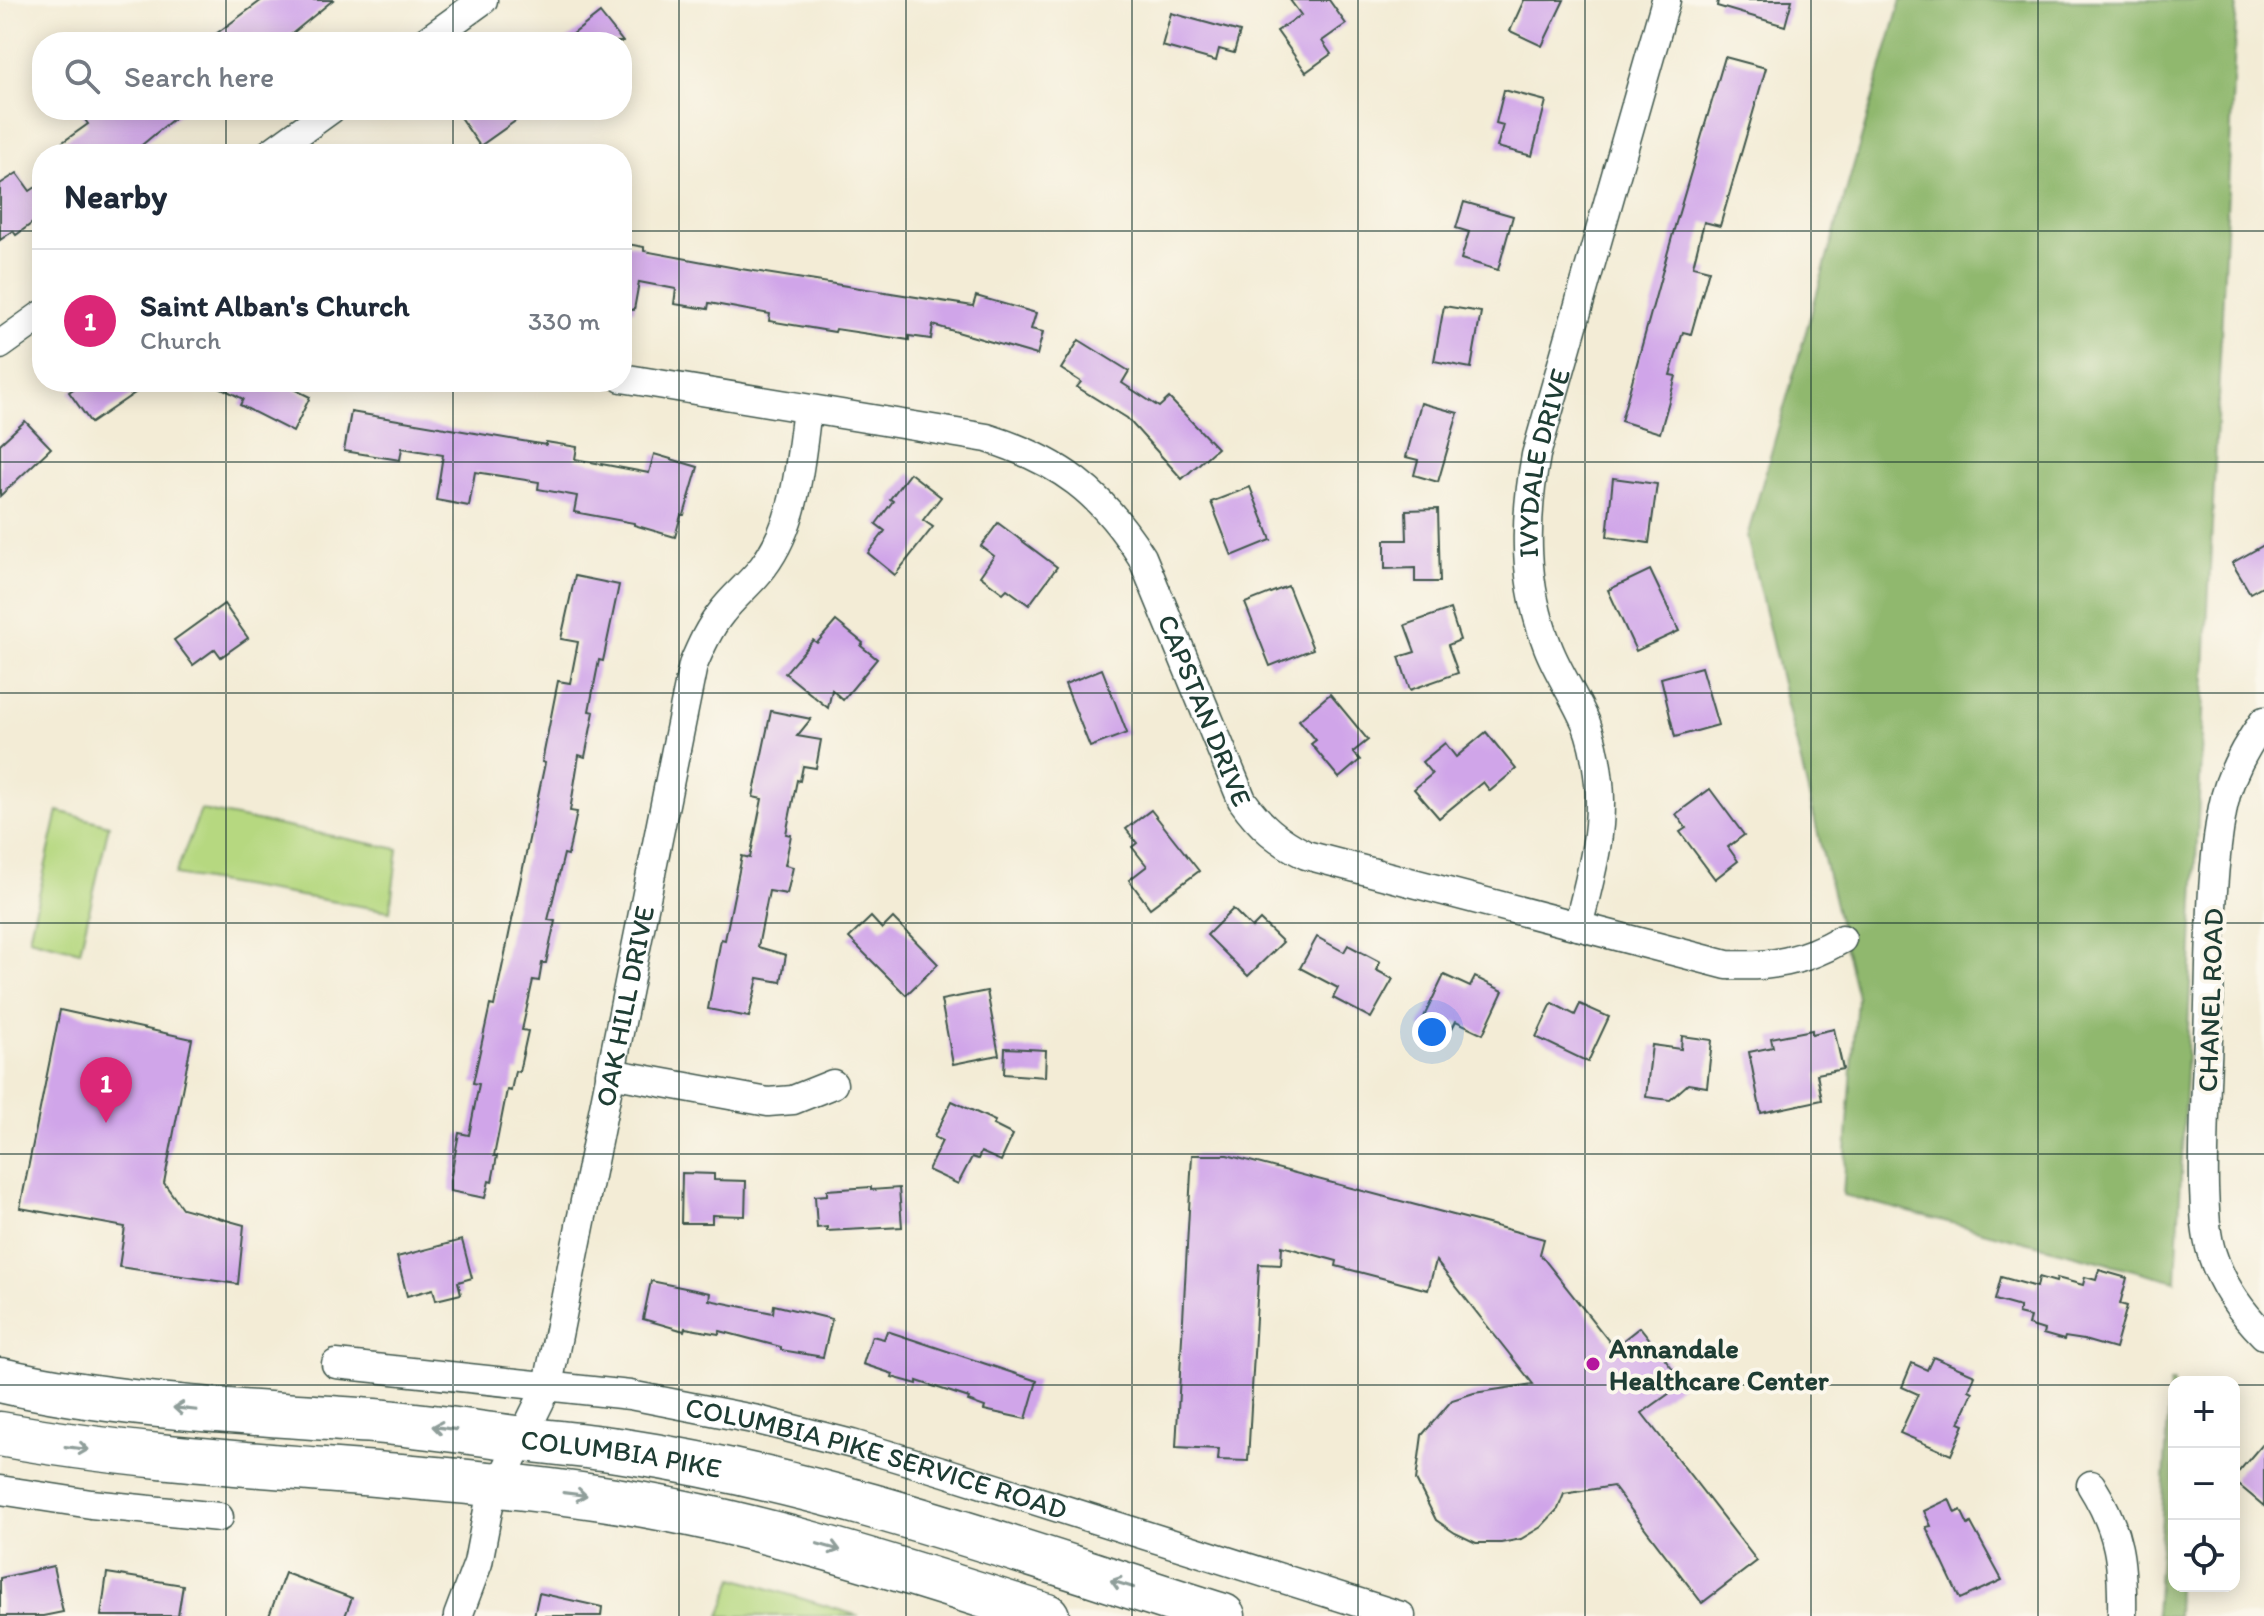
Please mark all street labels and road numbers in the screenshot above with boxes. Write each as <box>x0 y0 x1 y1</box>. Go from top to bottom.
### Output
street label: IVYDALE DRIVE <box>1511 364 1577 559</box>
street label: CAPSTAN DRIVE <box>1150 609 1260 811</box>
street label: OAK HILL DRIVE <box>587 902 661 1110</box>
street label: CHANEL ROAD <box>2190 907 2230 1093</box>
street label: COLUMBIA PIKE SERVICE ROAD <box>683 1389 1072 1527</box>
street label: COLUMBIA PIKE <box>519 1422 725 1485</box>

